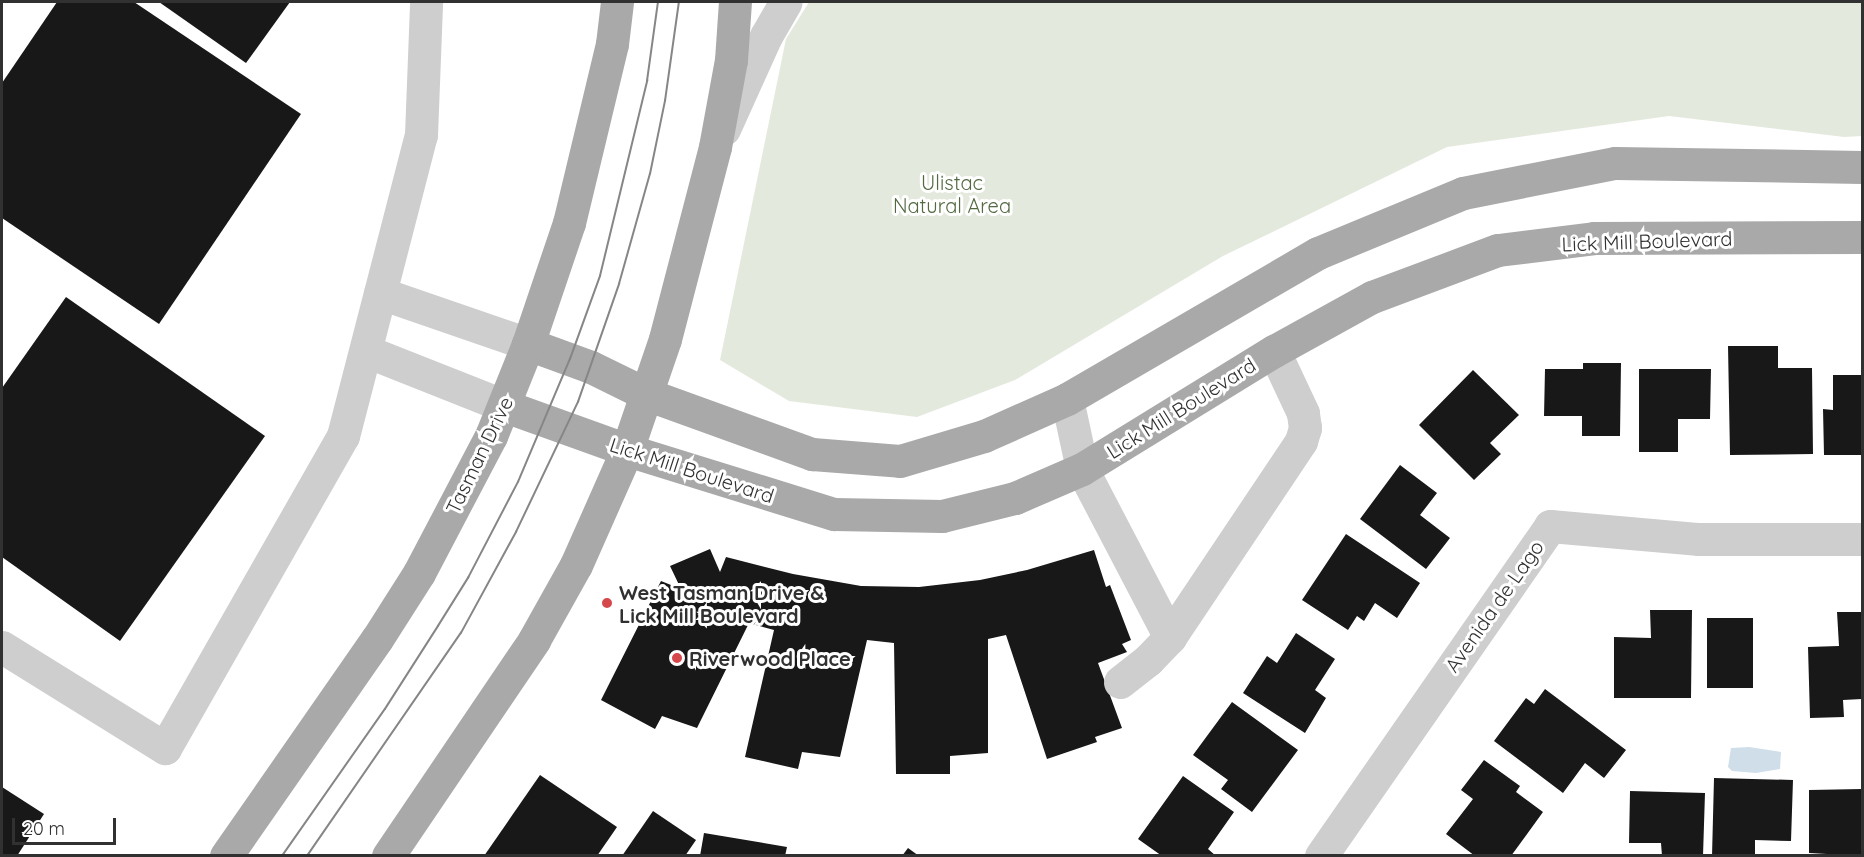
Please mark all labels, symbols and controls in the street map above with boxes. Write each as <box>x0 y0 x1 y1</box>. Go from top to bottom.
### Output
park label: Ulistac Natural Area <box>893 171 1011 218</box>
street label: Lick Mill Boulevard <box>1561 226 1733 256</box>
street label: Lick Mill Boulevard <box>1102 353 1260 463</box>
street label: Tasman Drive <box>440 393 518 517</box>
street label: Lick Mill Boulevard <box>607 432 777 508</box>
street label: Avenida de Lago <box>1440 535 1548 677</box>
place label: West Tasman Drive & Lick Mill Boulevard <box>619 580 824 627</box>
marker: West Tasman Drive & Lick Mill Boulevard <box>600 596 614 610</box>
place label: Riverwood Place <box>689 646 851 670</box>
marker: Riverwood Place <box>670 651 684 665</box>
scale bar <box>15 806 118 844</box>
text: 20 m <box>23 817 65 840</box>

